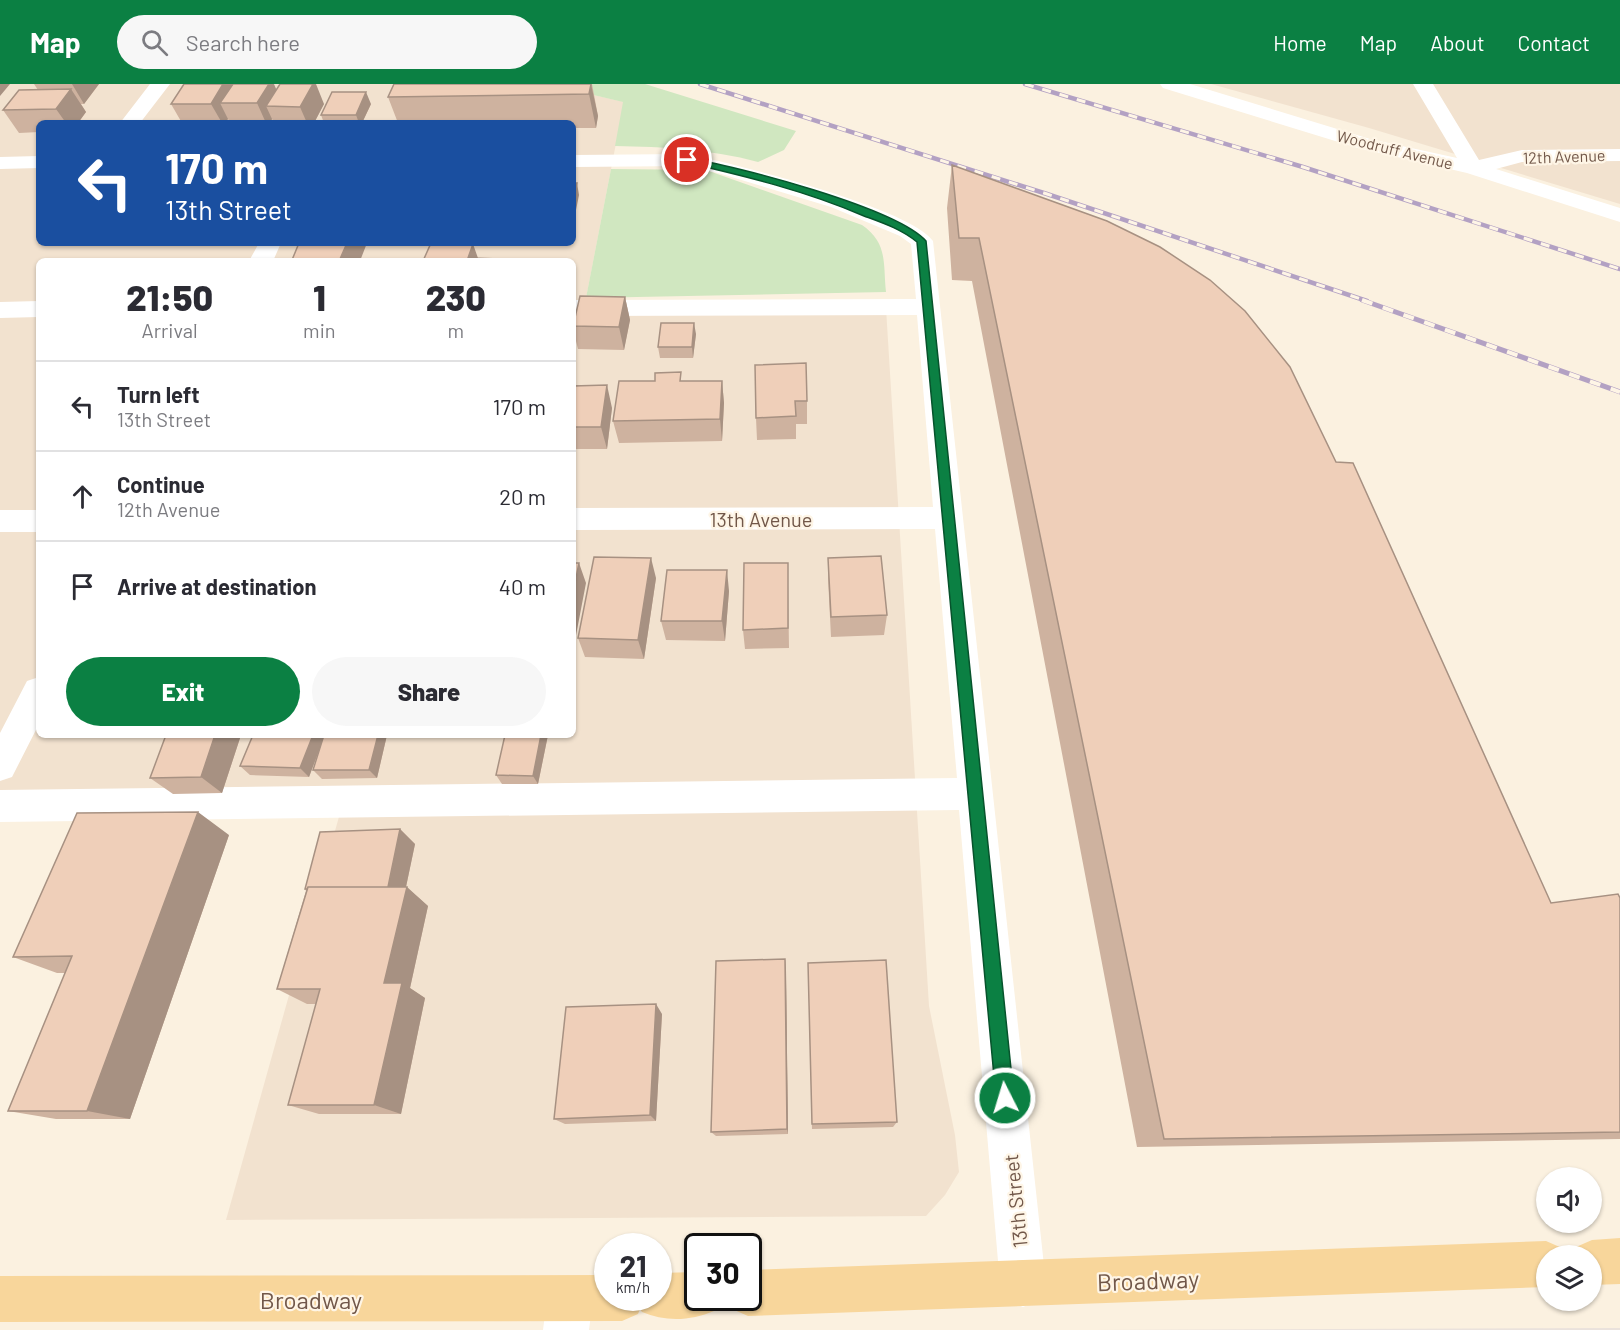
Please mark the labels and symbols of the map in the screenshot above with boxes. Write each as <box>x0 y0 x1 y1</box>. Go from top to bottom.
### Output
street label: Woodruff Avenue <box>1335 125 1455 173</box>
pin <box>661 134 712 185</box>
street label: 12th Avenue <box>1522 145 1606 167</box>
street label: 13th Avenue <box>710 507 812 531</box>
position arrow <box>973 1066 1037 1130</box>
street label: 13th Street <box>998 1153 1032 1249</box>
speed limit sign: 30 <box>684 1233 762 1311</box>
street label: Broadway <box>1096 1264 1200 1296</box>
street label: Broadway <box>260 1285 362 1314</box>

